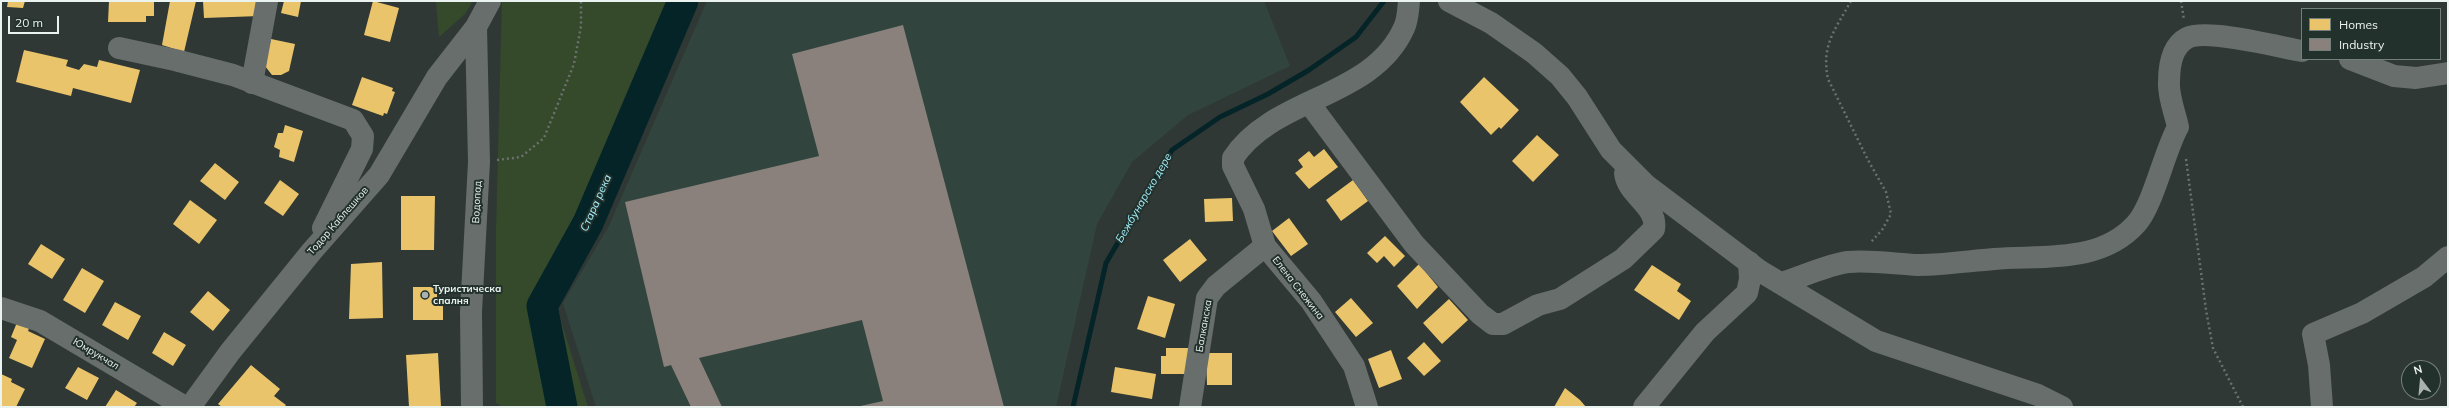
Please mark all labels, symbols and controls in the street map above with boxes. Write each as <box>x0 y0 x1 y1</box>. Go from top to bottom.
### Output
scale bar <box>10 8 61 34</box>
legend <box>2301 8 2441 60</box>
text: 20 m <box>15 15 43 30</box>
text: Homes <box>2339 17 2378 32</box>
text: Industry <box>2339 37 2384 52</box>
water label: Бежбунарско дере <box>1113 151 1175 245</box>
water label: Стара река <box>578 172 614 234</box>
street label: Водопад <box>470 180 484 224</box>
street label: Тодор Каблешков <box>305 184 371 258</box>
street label: Елена Снежина <box>1270 254 1326 322</box>
place label: Туристическа спалня <box>433 283 501 306</box>
marker: Туристическа спалня <box>420 290 430 300</box>
street label: Балканска <box>1194 299 1214 353</box>
street label: Юмрукчал <box>71 336 121 372</box>
north arrow <box>2401 360 2441 400</box>
text: N <box>2412 362 2424 377</box>

